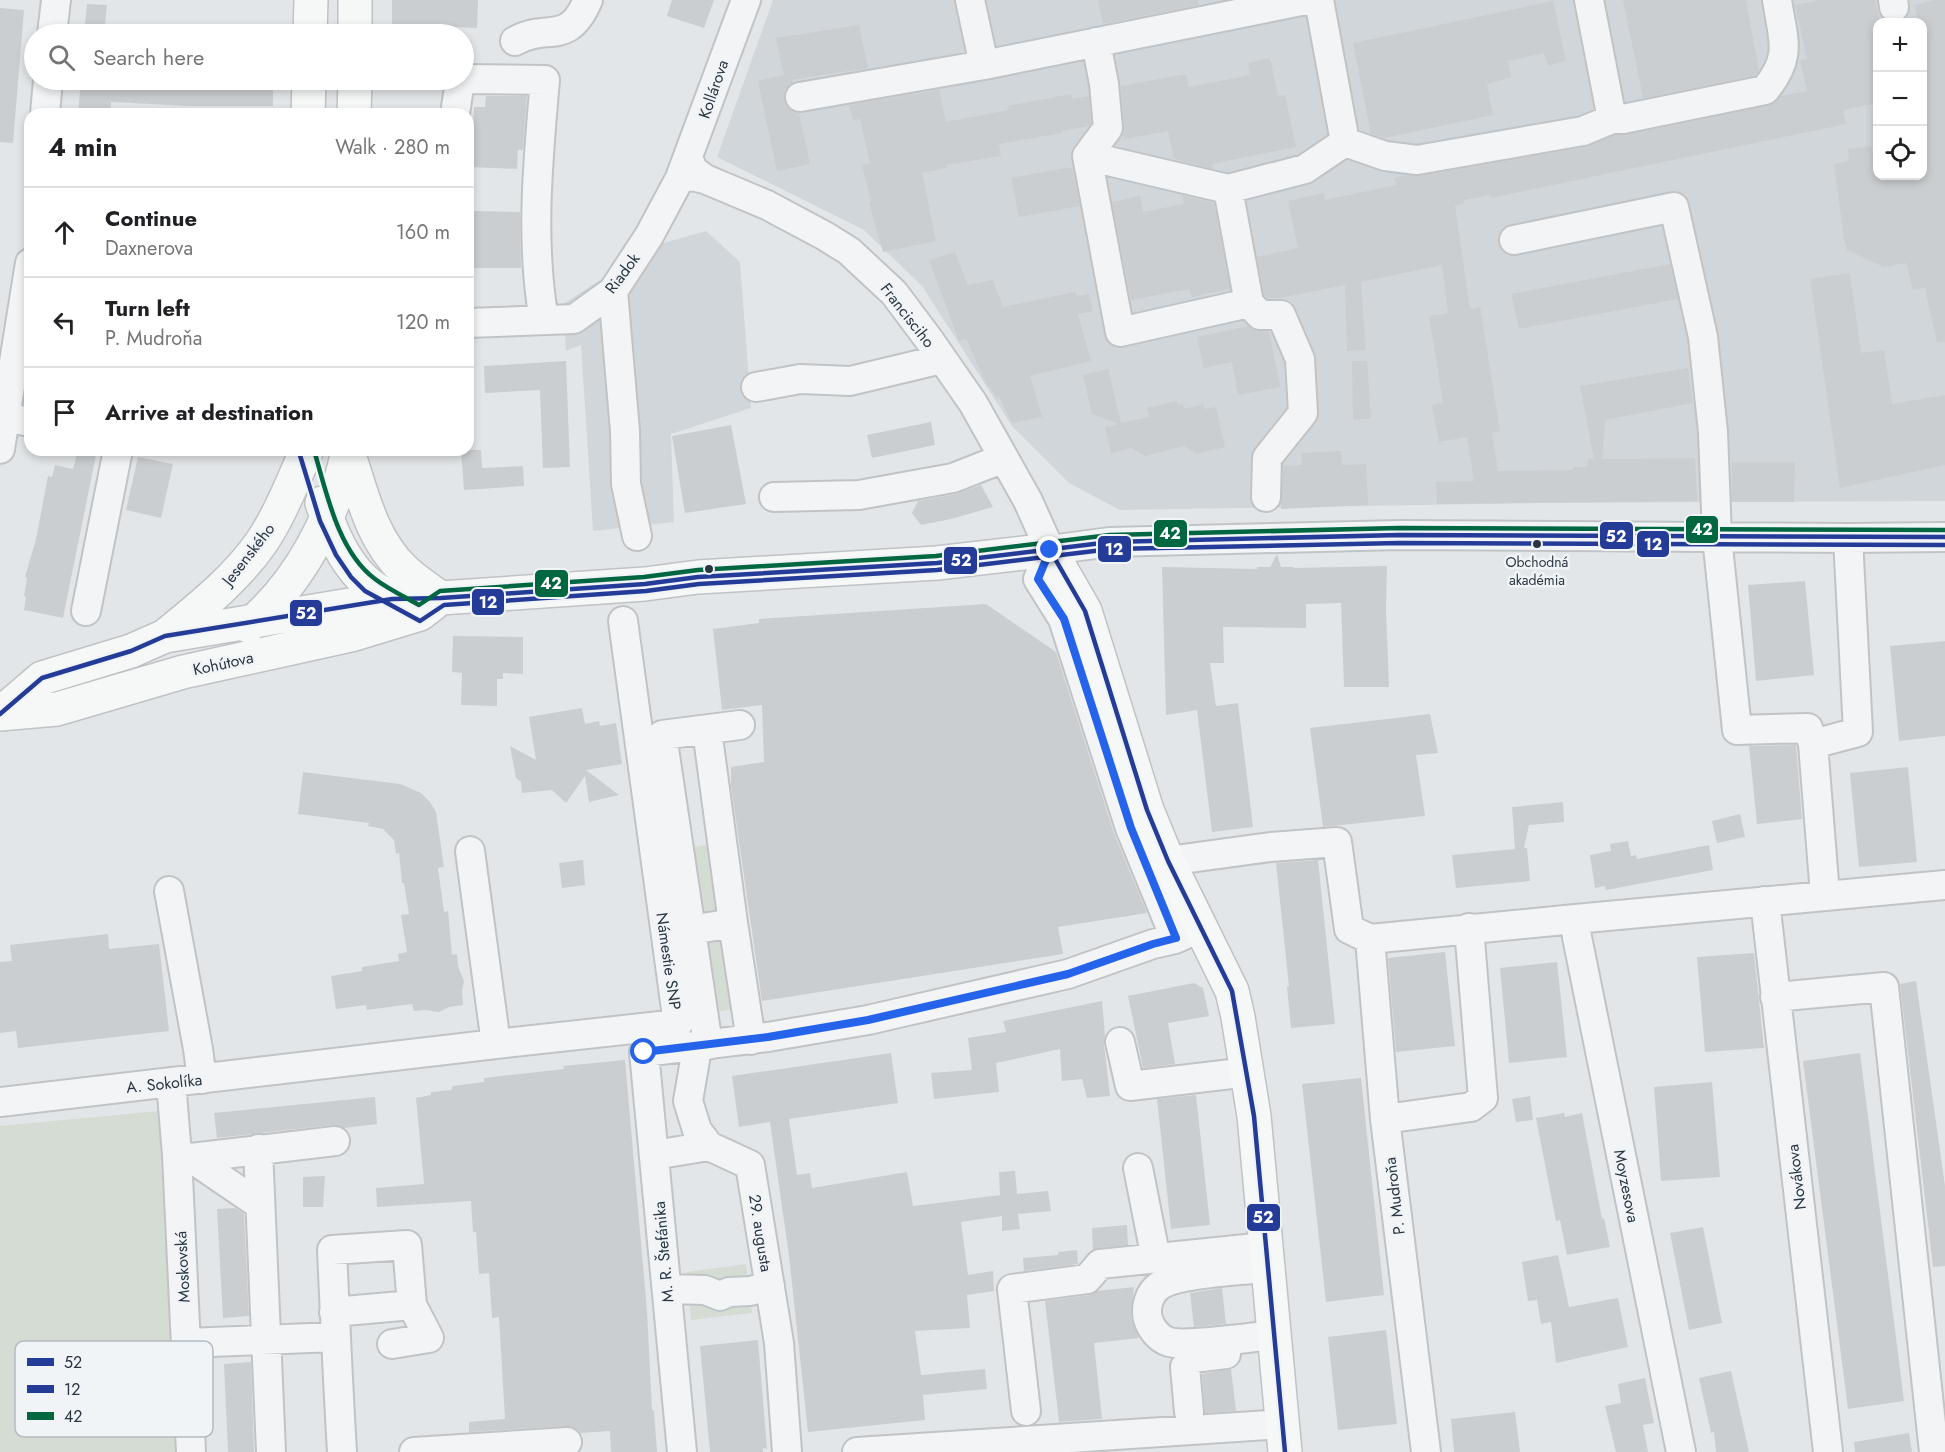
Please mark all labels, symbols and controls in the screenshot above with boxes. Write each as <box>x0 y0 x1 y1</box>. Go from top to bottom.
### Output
map controls <box>1873 18 1927 180</box>
button: + <box>1873 18 1927 72</box>
search box <box>24 24 474 90</box>
icon: search <box>45 41 78 74</box>
text: Search here <box>93 41 204 73</box>
street label: Kollárova <box>693 57 734 122</box>
button: − <box>1873 72 1927 126</box>
button: locate <box>1873 126 1927 180</box>
text: 4 min <box>48 128 117 166</box>
text: Walk · 280 m <box>335 133 450 162</box>
text: Continue <box>105 202 197 234</box>
icon: ahead <box>48 216 81 249</box>
text: 160 m <box>396 218 450 247</box>
text: Daxnerova <box>105 234 193 263</box>
street label: Riadok <box>599 247 646 298</box>
street label: Francisciho <box>875 278 940 353</box>
text: Turn left <box>105 292 190 324</box>
icon: left <box>48 306 81 339</box>
text: 120 m <box>396 308 450 337</box>
text: P. Mudroňa <box>105 324 202 353</box>
icon: arrive <box>48 396 81 429</box>
text: Arrive at destination <box>105 396 314 428</box>
line badge: 42 <box>1685 515 1719 544</box>
street label: Jesenského <box>215 518 280 592</box>
text: 42 <box>1691 518 1713 541</box>
line badge: 42 <box>1153 519 1188 548</box>
line badge: 52 <box>1599 521 1634 550</box>
text: 42 <box>1159 522 1181 545</box>
text: 52 <box>1606 525 1626 548</box>
line badge: 12 <box>1636 530 1670 558</box>
text: 12 <box>1644 533 1662 556</box>
line badge: 12 <box>1097 535 1132 563</box>
route end <box>1036 536 1062 562</box>
text: 12 <box>1105 538 1123 561</box>
marker: Obchodná akadémia <box>1531 538 1543 550</box>
line badge: 52 <box>943 546 978 575</box>
text: 52 <box>951 549 971 572</box>
place label: Obchodná akadémia <box>1506 552 1568 590</box>
unlabelled marker <box>703 563 715 575</box>
line badge: 42 <box>534 569 569 598</box>
text: 42 <box>540 572 562 595</box>
line badge: 12 <box>471 588 505 616</box>
text: 12 <box>479 591 497 614</box>
line badge: 52 <box>289 599 323 627</box>
text: 52 <box>296 602 316 625</box>
street label: Kohútova <box>191 646 255 681</box>
street label: Námestie SNP <box>650 911 687 1012</box>
route start <box>630 1038 656 1064</box>
street label: A. Sokolíka <box>125 1068 203 1099</box>
street label: Novákova <box>1781 1143 1812 1211</box>
street label: Moyzesova <box>1608 1148 1645 1225</box>
street label: P. Mudroňa <box>1378 1156 1411 1236</box>
street label: 29. augusta <box>743 1193 778 1274</box>
street label: M. R. Štefánika <box>648 1200 679 1304</box>
line badge: 52 <box>1246 1203 1281 1232</box>
text: 52 <box>1253 1206 1273 1229</box>
street label: Moskovská <box>169 1231 196 1303</box>
legend <box>15 1341 213 1437</box>
text: 52 <box>64 1351 82 1374</box>
text: 12 <box>64 1378 80 1401</box>
text: 42 <box>64 1405 82 1428</box>

